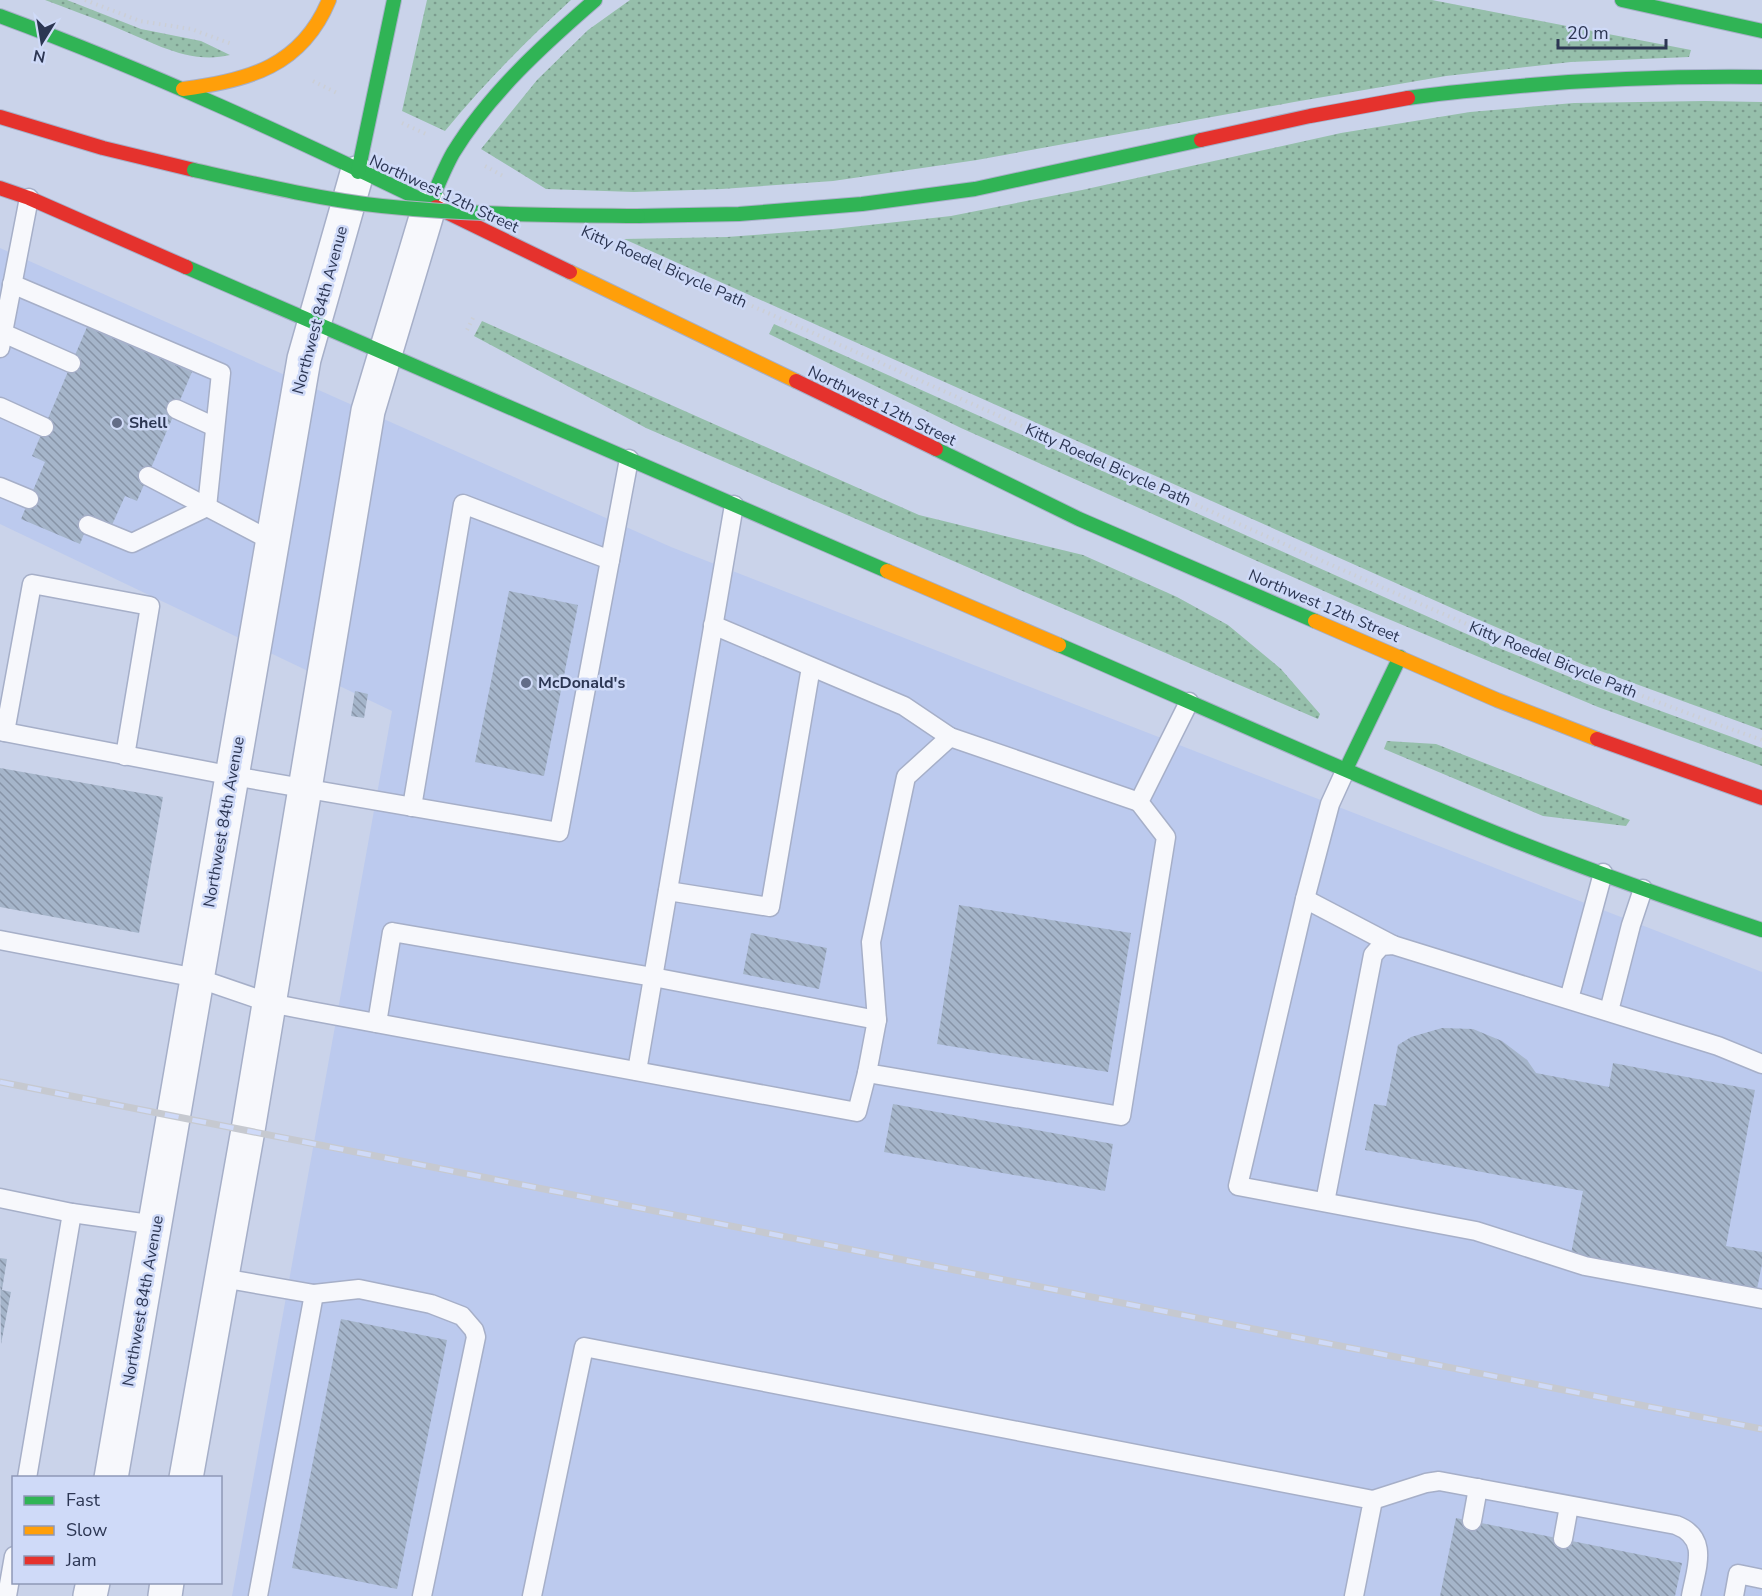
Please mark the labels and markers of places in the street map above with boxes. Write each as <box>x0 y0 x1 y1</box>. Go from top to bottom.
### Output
place label: Shell <box>129 412 167 434</box>
marker: Shell <box>110 416 124 430</box>
place label: McDonald's <box>538 672 625 694</box>
marker: McDonald's <box>519 676 533 690</box>

